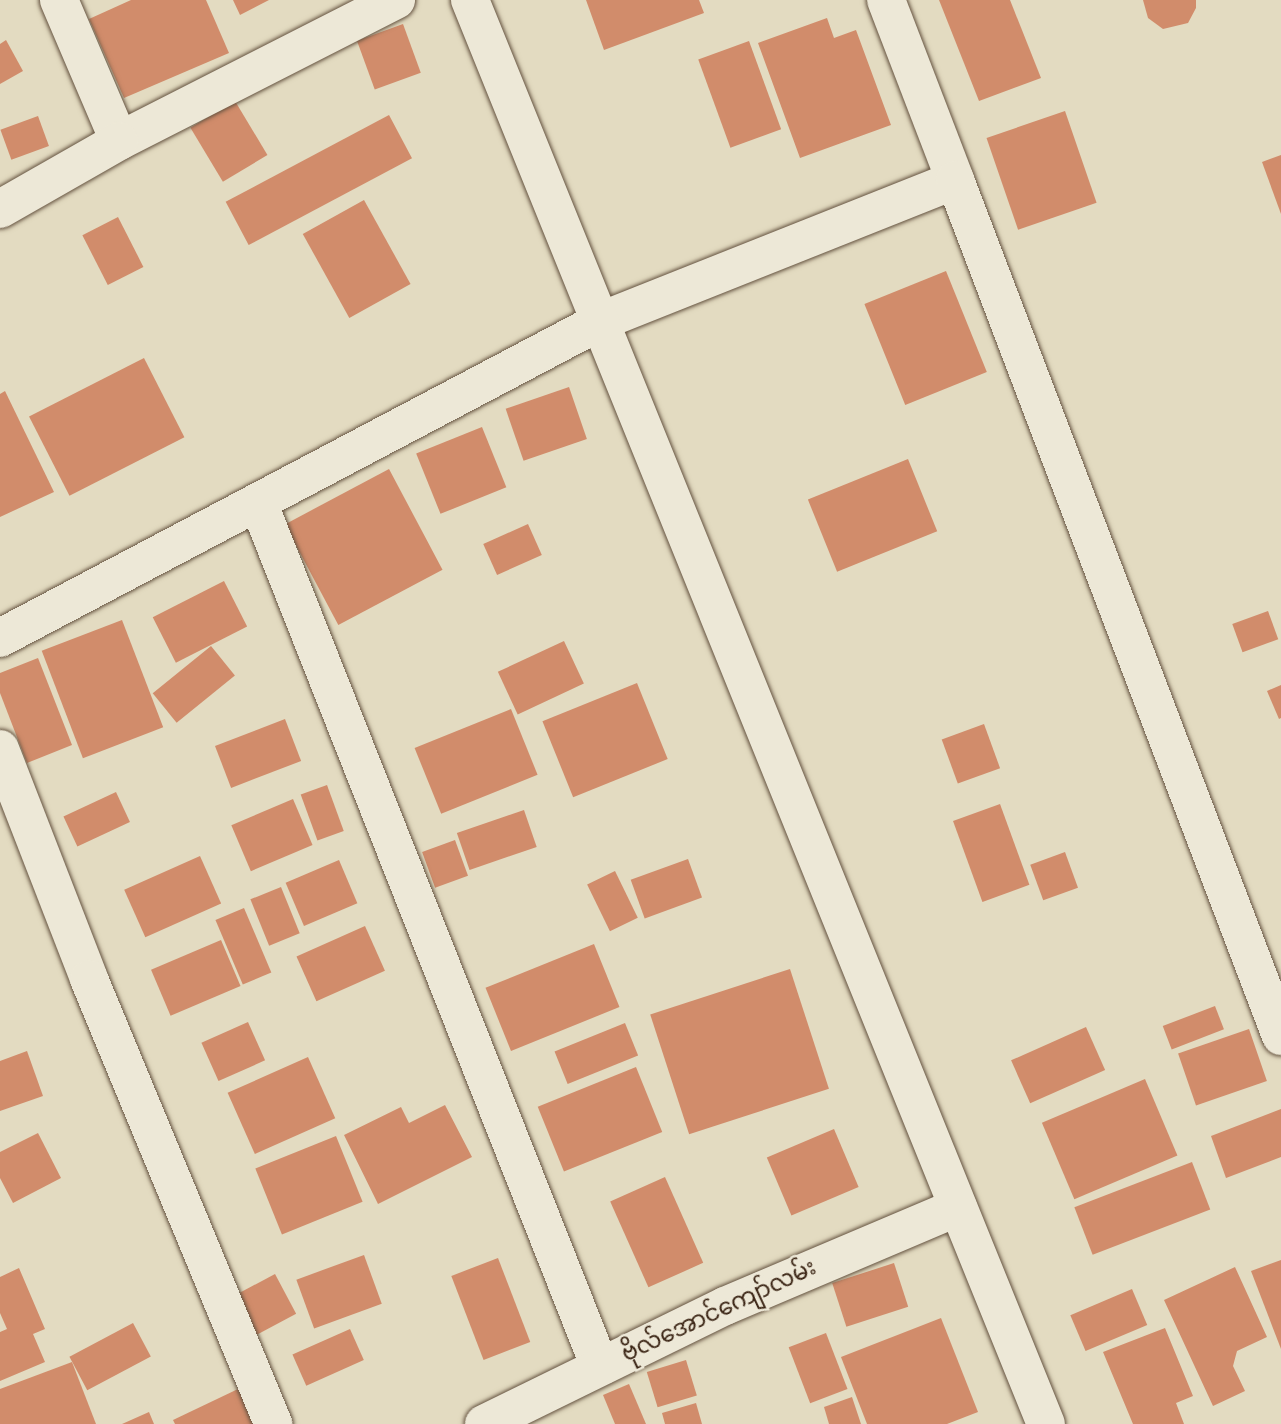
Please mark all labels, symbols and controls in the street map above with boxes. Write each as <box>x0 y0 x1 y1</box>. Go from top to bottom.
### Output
street label: ဗိုလ်အောင်ကျော်လမ်း <box>617 1254 821 1368</box>

